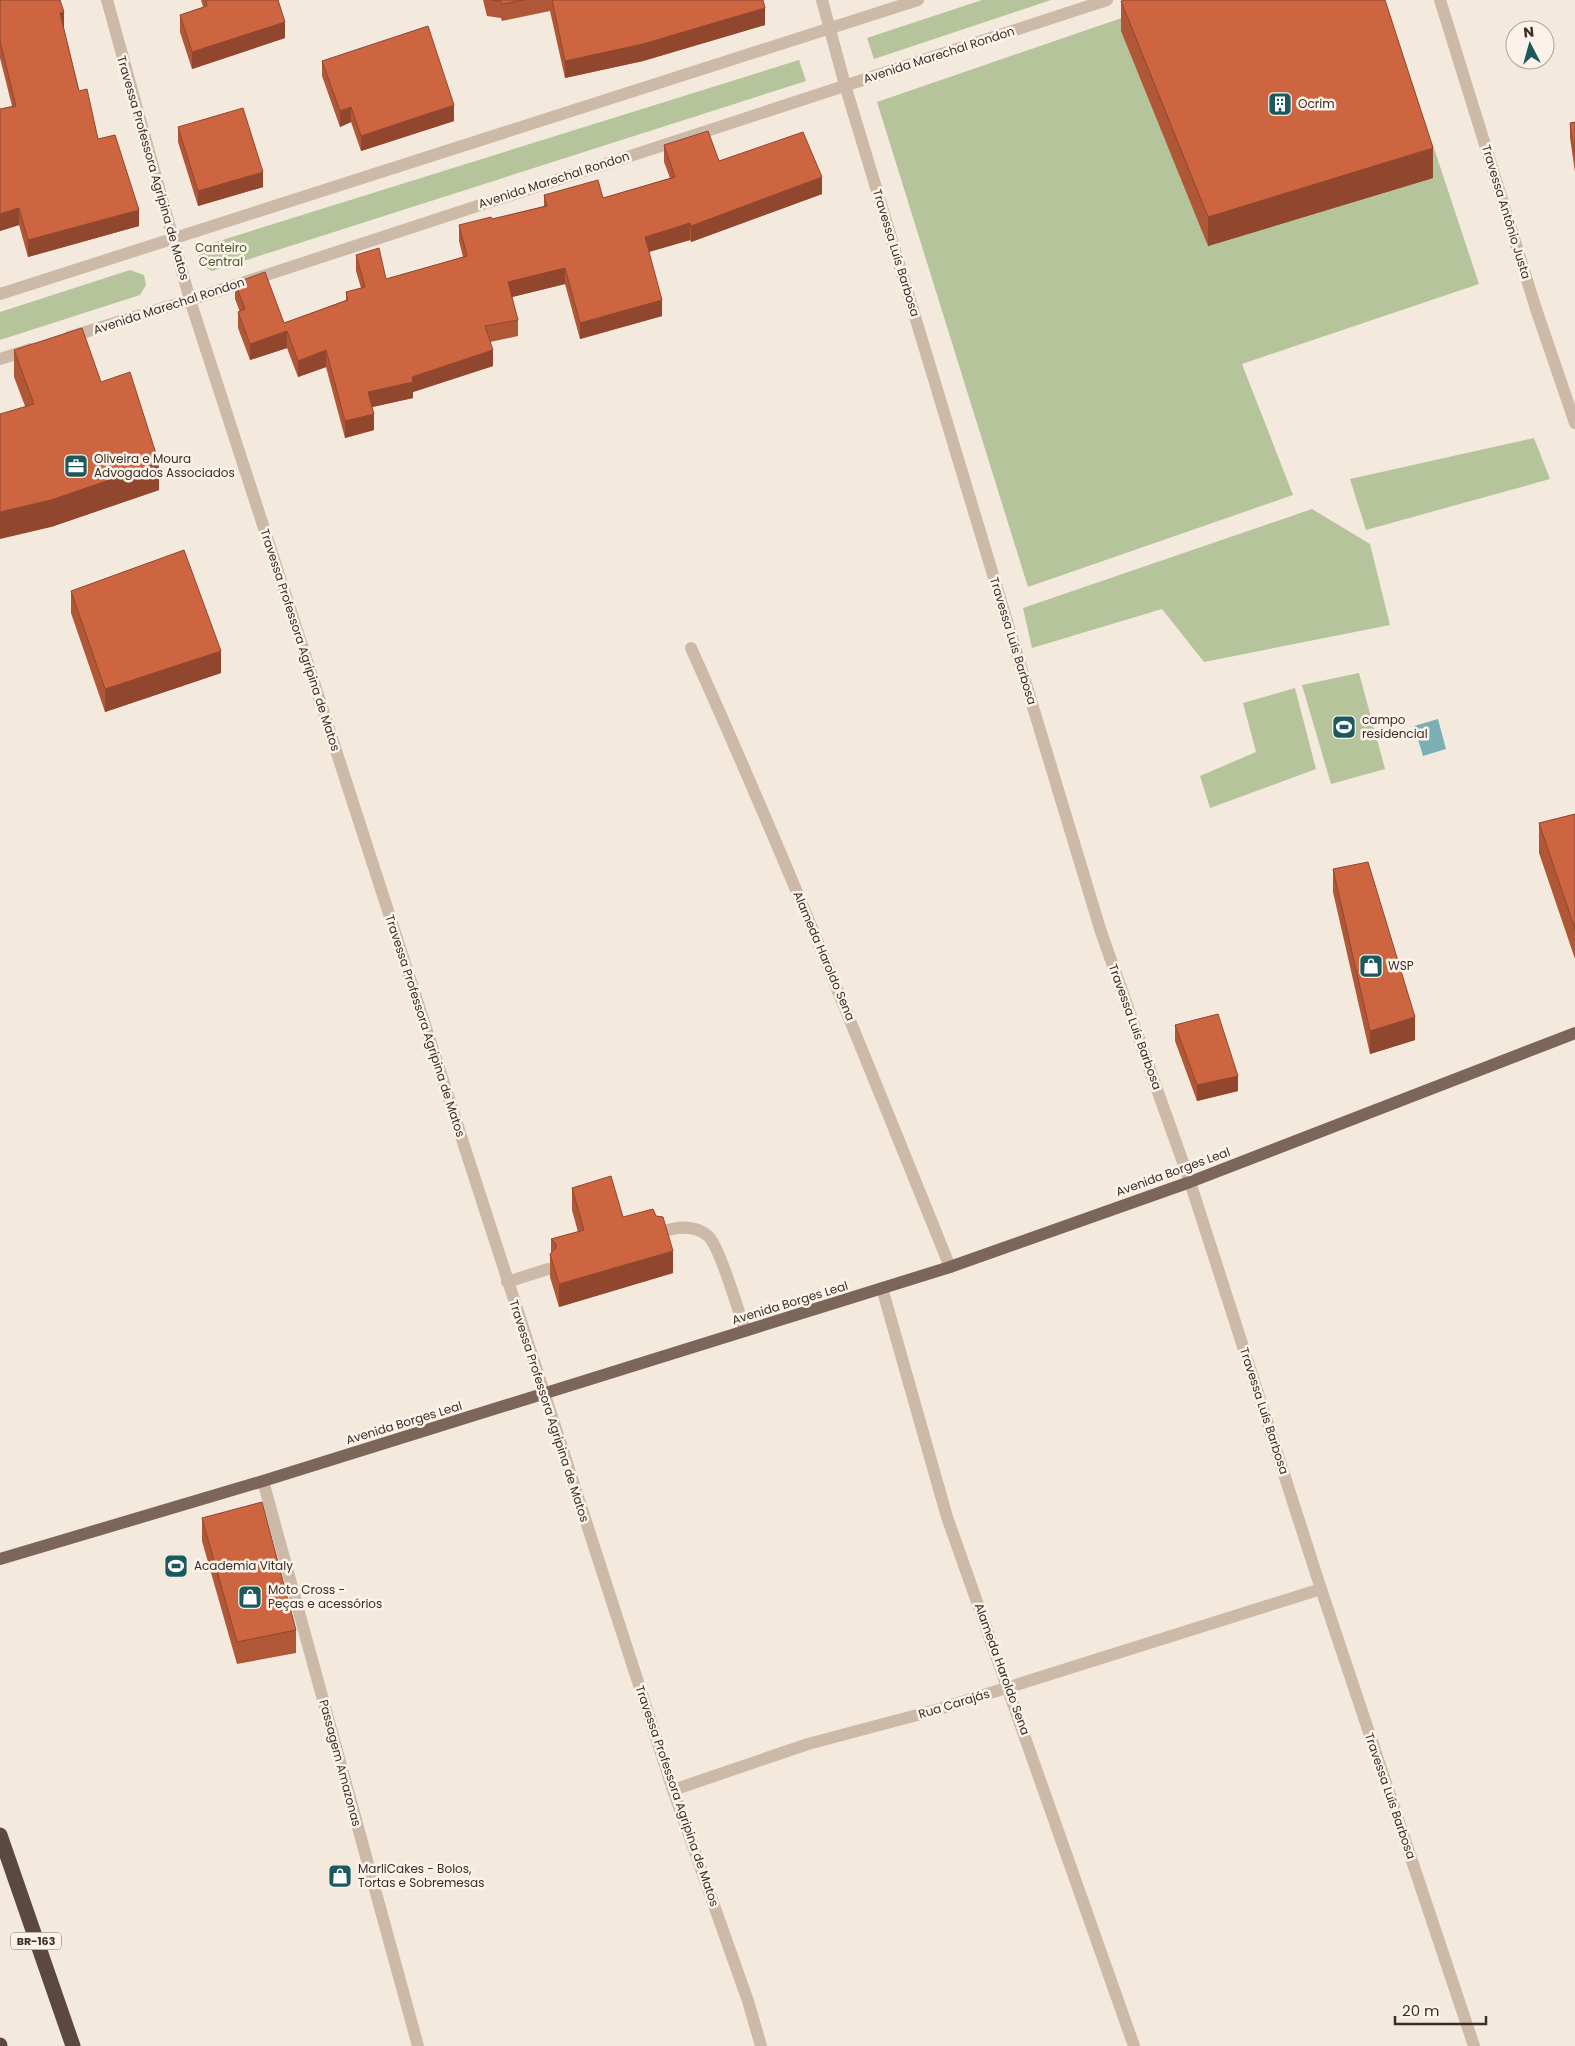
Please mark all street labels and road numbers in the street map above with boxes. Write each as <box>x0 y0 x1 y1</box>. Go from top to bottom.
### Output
street label: Avenida Marechal Rondon <box>861 22 1017 87</box>
street label: Travessa Professora Agripina de Matos <box>113 54 194 282</box>
street label: Travessa Antônio Justa <box>1478 143 1535 281</box>
street label: Avenida Marechal Rondon <box>476 147 632 212</box>
street label: Travessa Luís Barbosa <box>869 187 924 319</box>
street label: Avenida Marechal Rondon <box>91 273 247 338</box>
street label: Travessa Professora Agripina de Matos <box>256 527 345 753</box>
street label: Travessa Luís Barbosa <box>986 575 1041 707</box>
street label: Alameda Haroldo Sena <box>789 888 859 1023</box>
street label: Travessa Professora Agripina de Matos <box>381 913 470 1139</box>
street label: Travessa Luís Barbosa <box>1105 962 1166 1092</box>
street label: Avenida Borges Leal <box>1113 1143 1232 1200</box>
street label: Avenida Borges Leal <box>730 1277 850 1328</box>
street label: Travessa Professora Agripina de Matos <box>505 1298 594 1524</box>
street label: Travessa Luís Barbosa <box>1236 1345 1293 1476</box>
street label: Avenida Borges Leal <box>344 1397 464 1448</box>
street label: Alameda Haroldo Sena <box>971 1601 1034 1737</box>
street label: Travessa Professora Agripina de Matos <box>632 1683 723 1909</box>
street label: Rua Carajás <box>916 1685 992 1722</box>
street label: Passagem Amazonas <box>315 1698 366 1828</box>
street label: Travessa Luís Barbosa <box>1361 1730 1420 1861</box>
road number: BR-163 <box>11 1932 61 1950</box>

